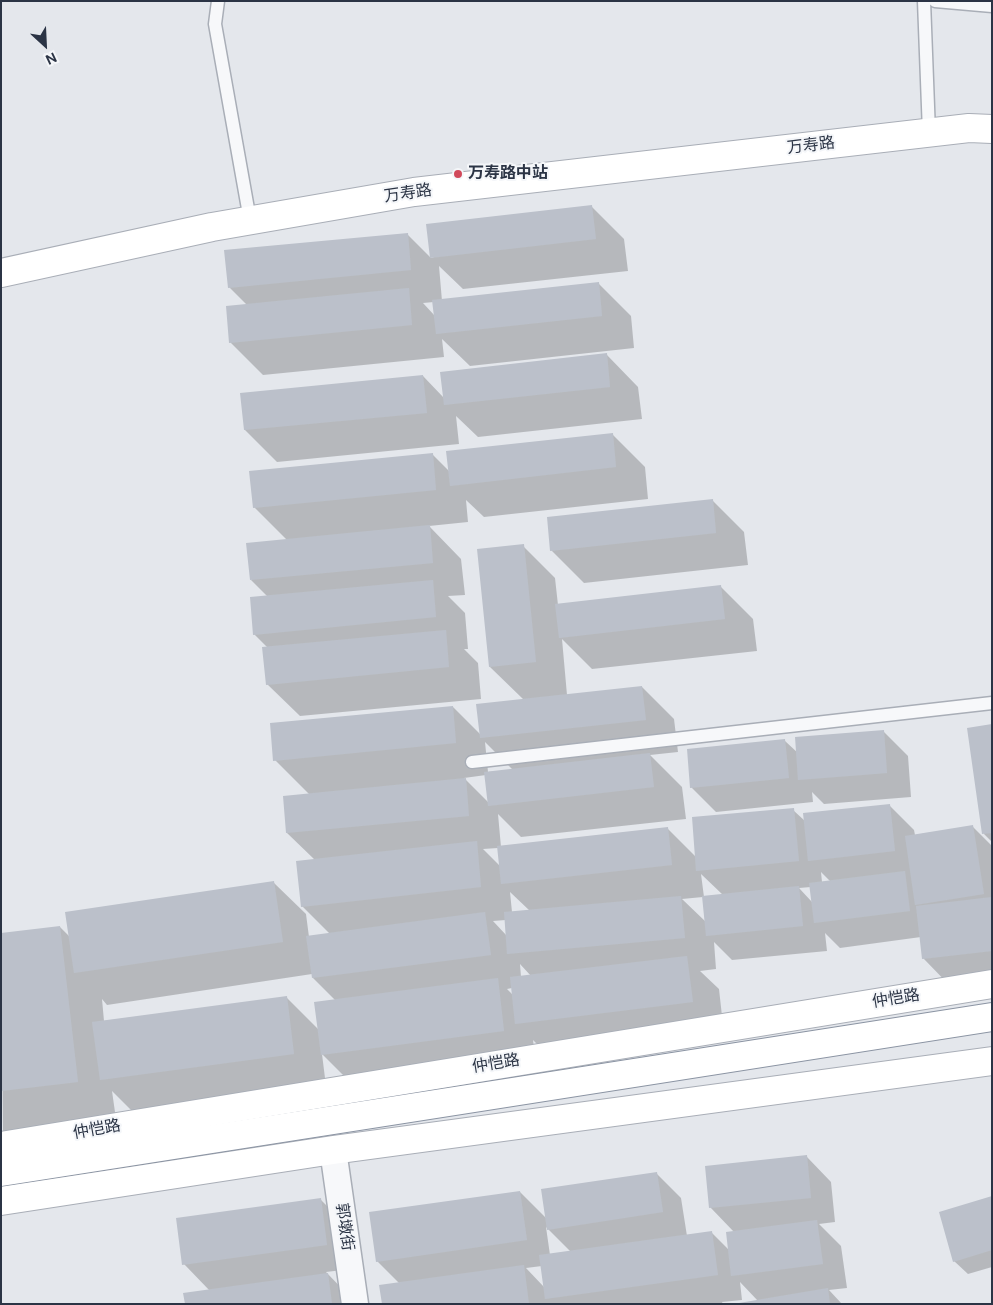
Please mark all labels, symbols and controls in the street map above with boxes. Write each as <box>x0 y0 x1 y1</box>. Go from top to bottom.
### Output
north arrow <box>20 20 70 70</box>
text: N <box>43 48 60 69</box>
street label: 万寿路 <box>786 134 836 158</box>
place label: 万寿路中站 <box>468 164 548 184</box>
marker: 万寿路中站 <box>452 168 464 180</box>
street label: 万寿路 <box>383 181 433 207</box>
street label: 仲恺路 <box>871 986 921 1012</box>
street label: 仲恺路 <box>471 1051 521 1077</box>
street label: 仲恺路 <box>72 1116 122 1144</box>
street label: 郭墩街 <box>331 1202 357 1252</box>

